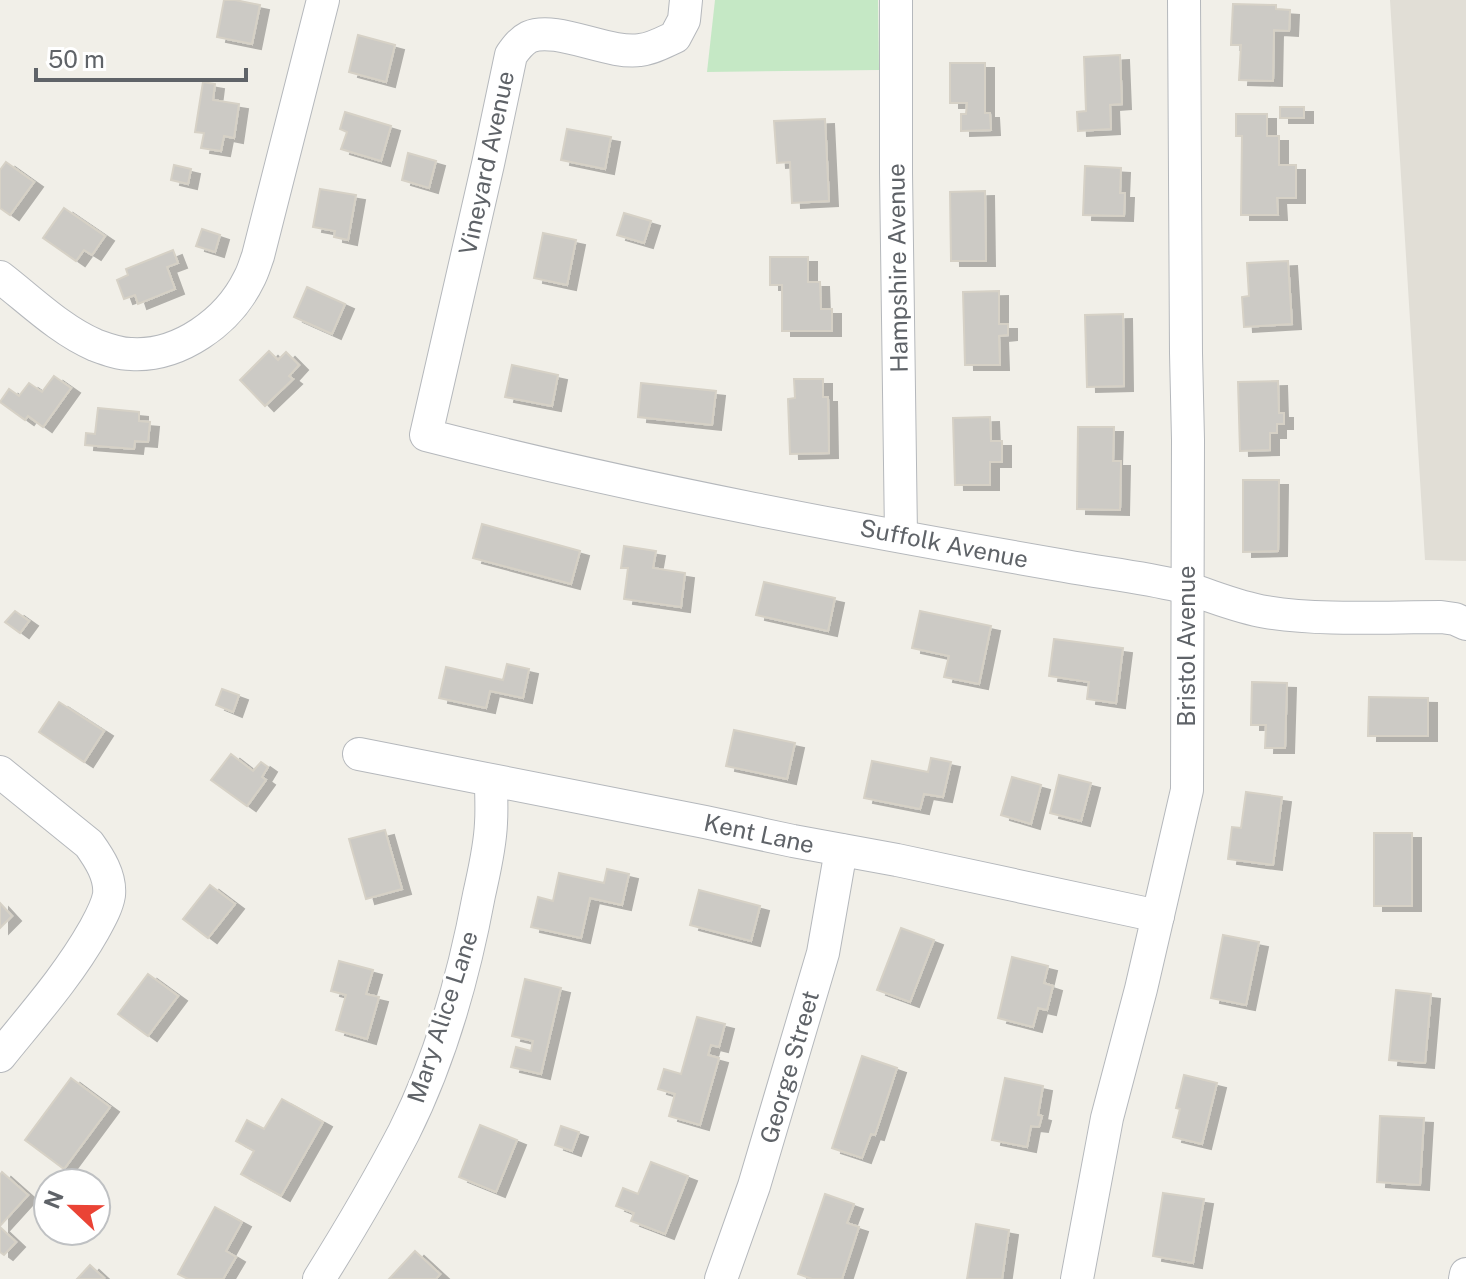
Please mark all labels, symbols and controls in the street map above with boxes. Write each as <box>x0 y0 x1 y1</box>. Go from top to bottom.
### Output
scale bar <box>36 32 246 82</box>
text: 50 m <box>48 45 105 73</box>
street label: Vineyard Avenue <box>453 68 519 257</box>
street label: Hampshire Avenue <box>881 163 913 373</box>
street label: Suffolk Avenue <box>858 513 1031 573</box>
street label: Bristol Avenue <box>1172 565 1200 727</box>
street label: Kent Lane <box>702 808 817 858</box>
street label: Mary Alice Lane <box>401 927 483 1106</box>
street label: George Street <box>754 987 824 1146</box>
north arrow <box>32 1167 112 1247</box>
text: N <box>38 1187 69 1212</box>

